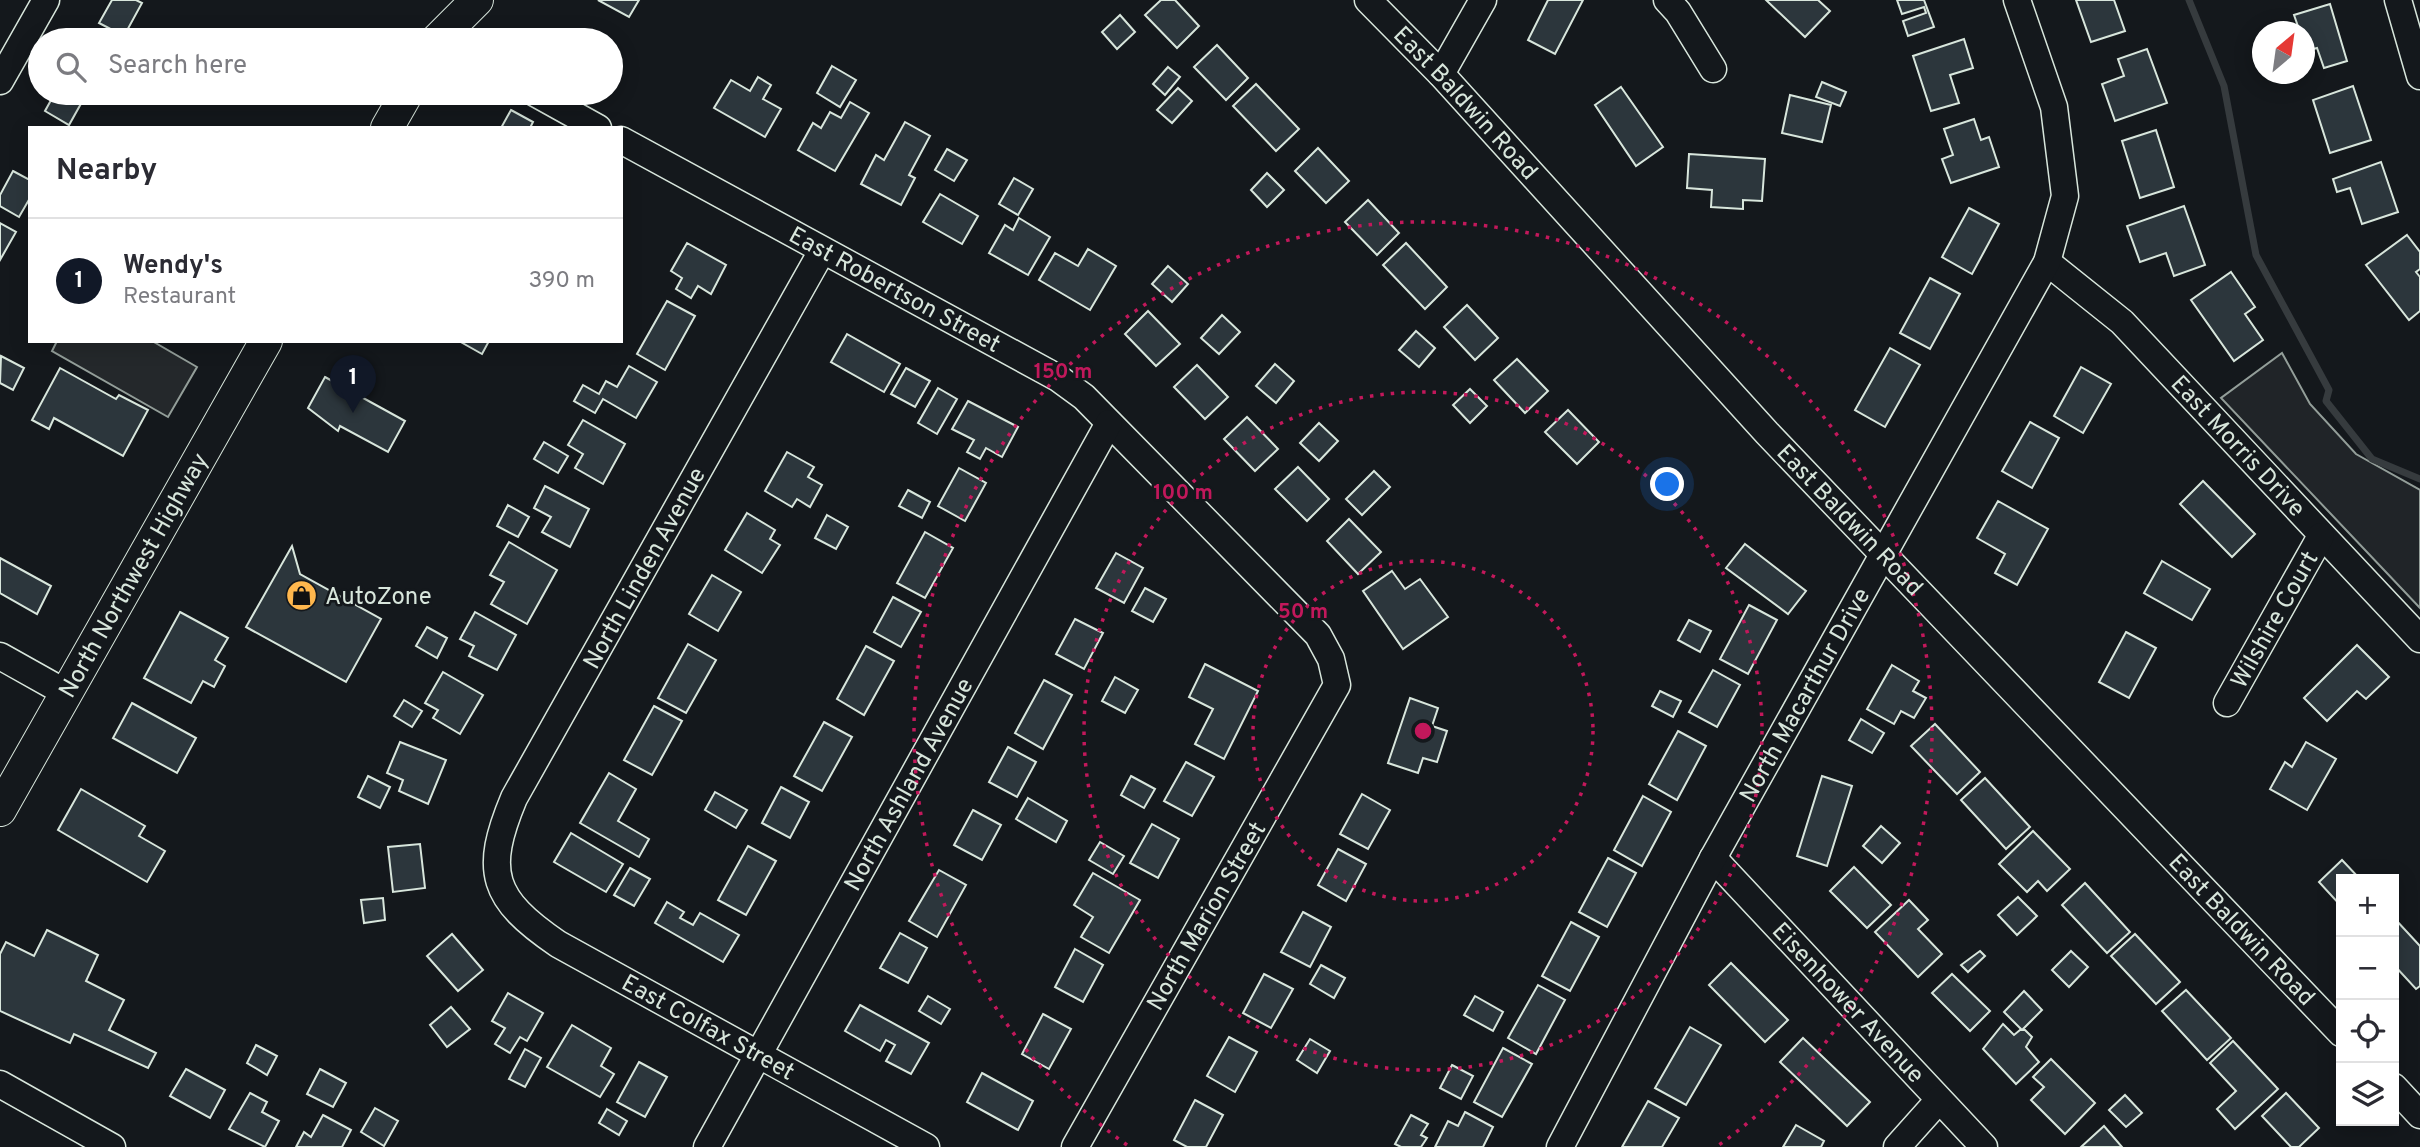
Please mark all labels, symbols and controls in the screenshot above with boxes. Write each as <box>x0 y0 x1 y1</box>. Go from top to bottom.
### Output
street label: East Baldwin Road <box>1386 21 1543 187</box>
north arrow <box>2252 21 2315 84</box>
search box <box>28 28 623 105</box>
icon: search <box>52 48 90 86</box>
text: Search here <box>108 50 247 83</box>
text: Nearby <box>56 153 157 190</box>
street label: East Robertson Street <box>783 221 1005 361</box>
text: Wendy's <box>123 250 223 283</box>
text: 1 <box>74 267 84 296</box>
text: 390 m <box>528 267 595 296</box>
text: Restaurant <box>123 283 236 312</box>
pin: 1 <box>330 355 376 413</box>
text: 150 m <box>1034 359 1092 386</box>
street label: East Morris Drive <box>2163 370 2311 524</box>
street label: East Baldwin Road <box>1769 439 1928 603</box>
street label: North Northwest Highway <box>54 448 216 704</box>
street label: North Linden Avenue <box>578 463 714 675</box>
your location <box>1650 467 1684 501</box>
text: 100 m <box>1153 480 1213 507</box>
street label: Wilshire Court <box>2225 547 2326 694</box>
shop icon: AutoZone <box>285 579 319 613</box>
place label: AutoZone <box>325 583 432 613</box>
street label: North Macarthur Drive <box>1734 583 1878 808</box>
text: 50 m <box>1278 599 1328 626</box>
street label: North Ashland Avenue <box>839 673 981 897</box>
centre of rings <box>1411 719 1435 743</box>
street label: North Marion Street <box>1141 817 1274 1017</box>
street label: East Baldwin Road <box>2161 849 2320 1013</box>
map controls <box>2336 874 2399 1126</box>
button: + <box>2336 874 2399 937</box>
street label: Eisenhower Avenue <box>1764 917 1930 1091</box>
button: − <box>2336 937 2399 1000</box>
street label: East Colfax Street <box>616 969 799 1088</box>
button: locate <box>2336 1000 2399 1063</box>
button: layers <box>2336 1063 2399 1126</box>

